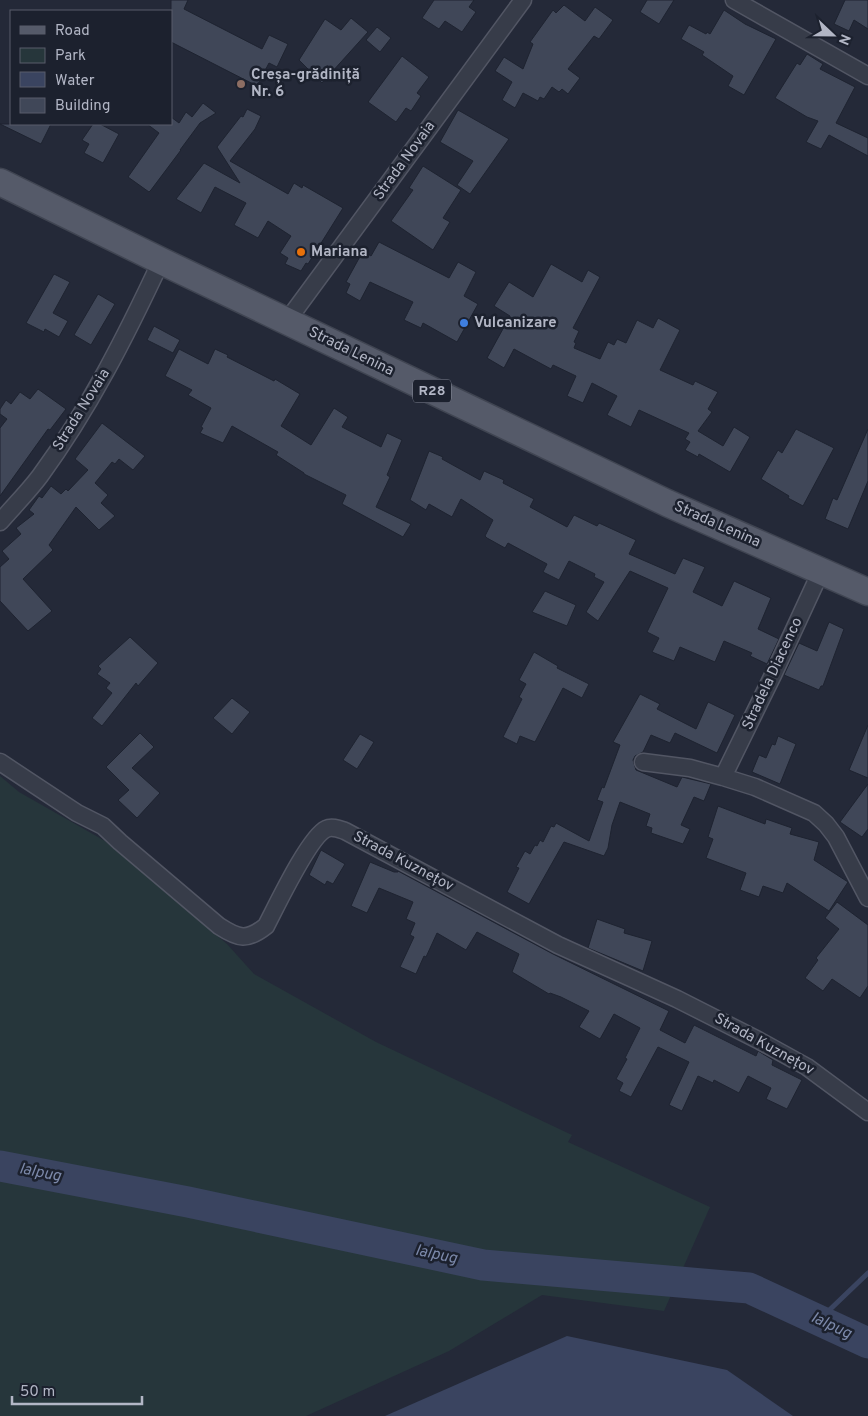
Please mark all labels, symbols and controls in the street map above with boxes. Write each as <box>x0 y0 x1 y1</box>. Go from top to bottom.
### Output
legend <box>10 10 172 125</box>
north arrow <box>808 10 858 60</box>
text: Road <box>55 22 90 41</box>
text: N <box>834 31 853 47</box>
text: Park <box>55 47 86 66</box>
place label: Creșa-grădiniță Nr. 6 <box>251 66 360 102</box>
text: Water <box>55 72 95 91</box>
marker: Creșa-grădiniță Nr. 6 <box>235 78 247 90</box>
text: Building <box>55 97 110 116</box>
street label: Strada Novaia <box>370 118 440 204</box>
place label: Mariana <box>311 243 368 262</box>
marker: Mariana <box>295 246 307 258</box>
place label: Vulcanizare <box>474 314 557 333</box>
marker: Vulcanizare <box>458 317 470 329</box>
street label: Strada Lenina <box>305 323 397 381</box>
street label: Strada Novaia <box>49 365 115 455</box>
road number: R28 <box>413 380 451 402</box>
street label: Strada Lenina <box>671 497 763 553</box>
street label: Stradela Diacenco <box>739 615 807 733</box>
street label: Strada Kuznețov <box>349 827 457 897</box>
street label: Strada Kuznețov <box>711 1010 818 1080</box>
water label: Ialpug <box>17 1159 63 1187</box>
water label: Ialpug <box>413 1241 459 1269</box>
water label: Ialpug <box>808 1308 855 1344</box>
scale bar <box>12 1374 142 1406</box>
text: 50 m <box>20 1383 55 1402</box>

